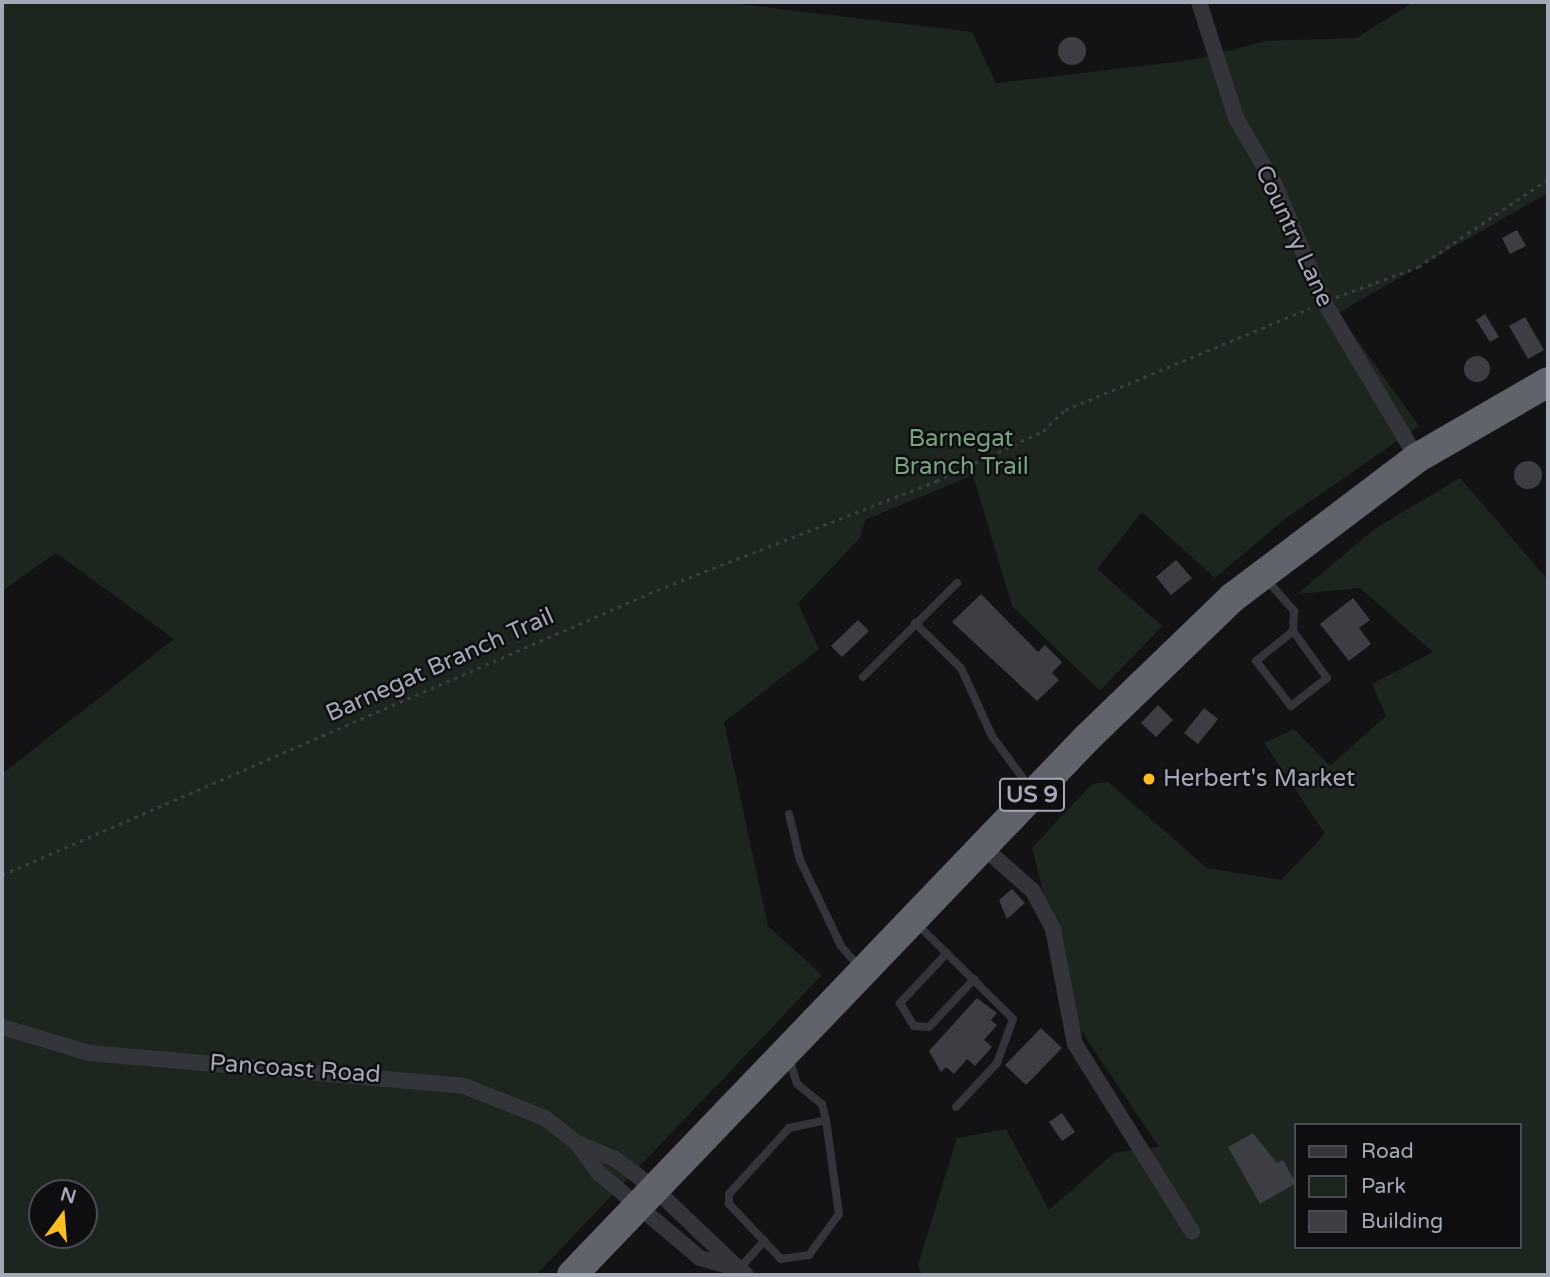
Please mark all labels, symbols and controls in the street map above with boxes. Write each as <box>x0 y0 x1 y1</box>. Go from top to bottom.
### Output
street label: Country Lane <box>1249 161 1339 311</box>
park label: Barnegat Branch Trail <box>893 425 1029 481</box>
street label: Barnegat Branch Trail <box>322 602 558 728</box>
place label: Herbert's Market <box>1163 765 1355 793</box>
marker: Herbert's Market <box>1141 771 1157 787</box>
road number: US 9 <box>999 776 1065 814</box>
street label: Pancoast Road <box>208 1049 382 1089</box>
legend <box>1294 1123 1522 1249</box>
text: Road <box>1361 1139 1414 1164</box>
text: Park <box>1361 1174 1406 1199</box>
north arrow <box>28 1179 98 1249</box>
text: N <box>58 1183 79 1208</box>
text: Building <box>1361 1209 1443 1234</box>

